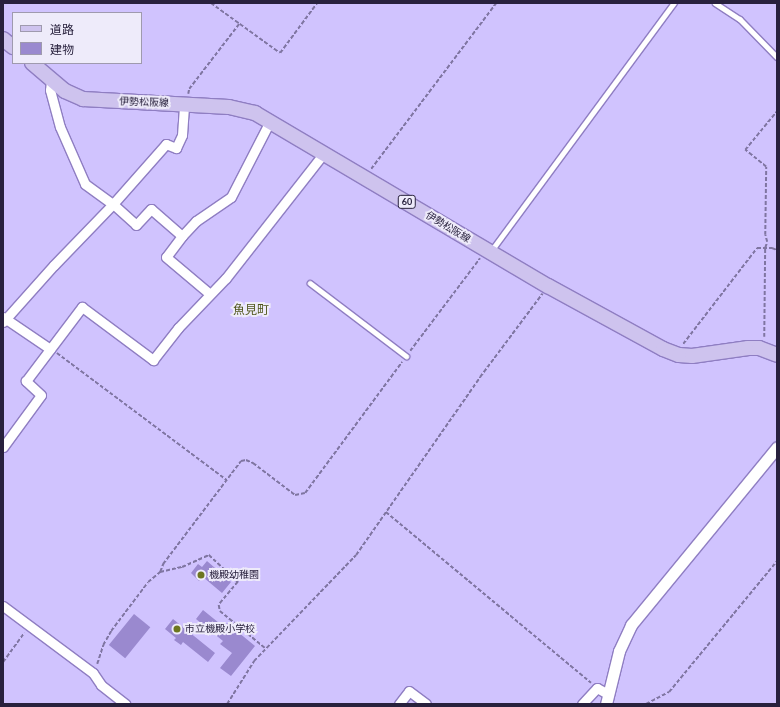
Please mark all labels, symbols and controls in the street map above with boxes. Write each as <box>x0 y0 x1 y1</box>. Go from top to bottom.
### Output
legend <box>12 12 142 64</box>
text: 道路 <box>50 22 74 37</box>
text: 建物 <box>50 42 74 57</box>
street label: 伊勢松阪線 <box>119 95 169 109</box>
road number: 60 <box>397 195 417 209</box>
street label: 伊勢松阪線 <box>423 209 473 245</box>
district label: 魚見町 <box>233 303 269 317</box>
place label: 機殿幼稚園 <box>209 569 259 581</box>
marker: 機殿幼稚園 <box>196 570 206 580</box>
place label: 市立機殿小学校 <box>185 623 255 635</box>
marker: 市立機殿小学校 <box>172 624 182 634</box>

